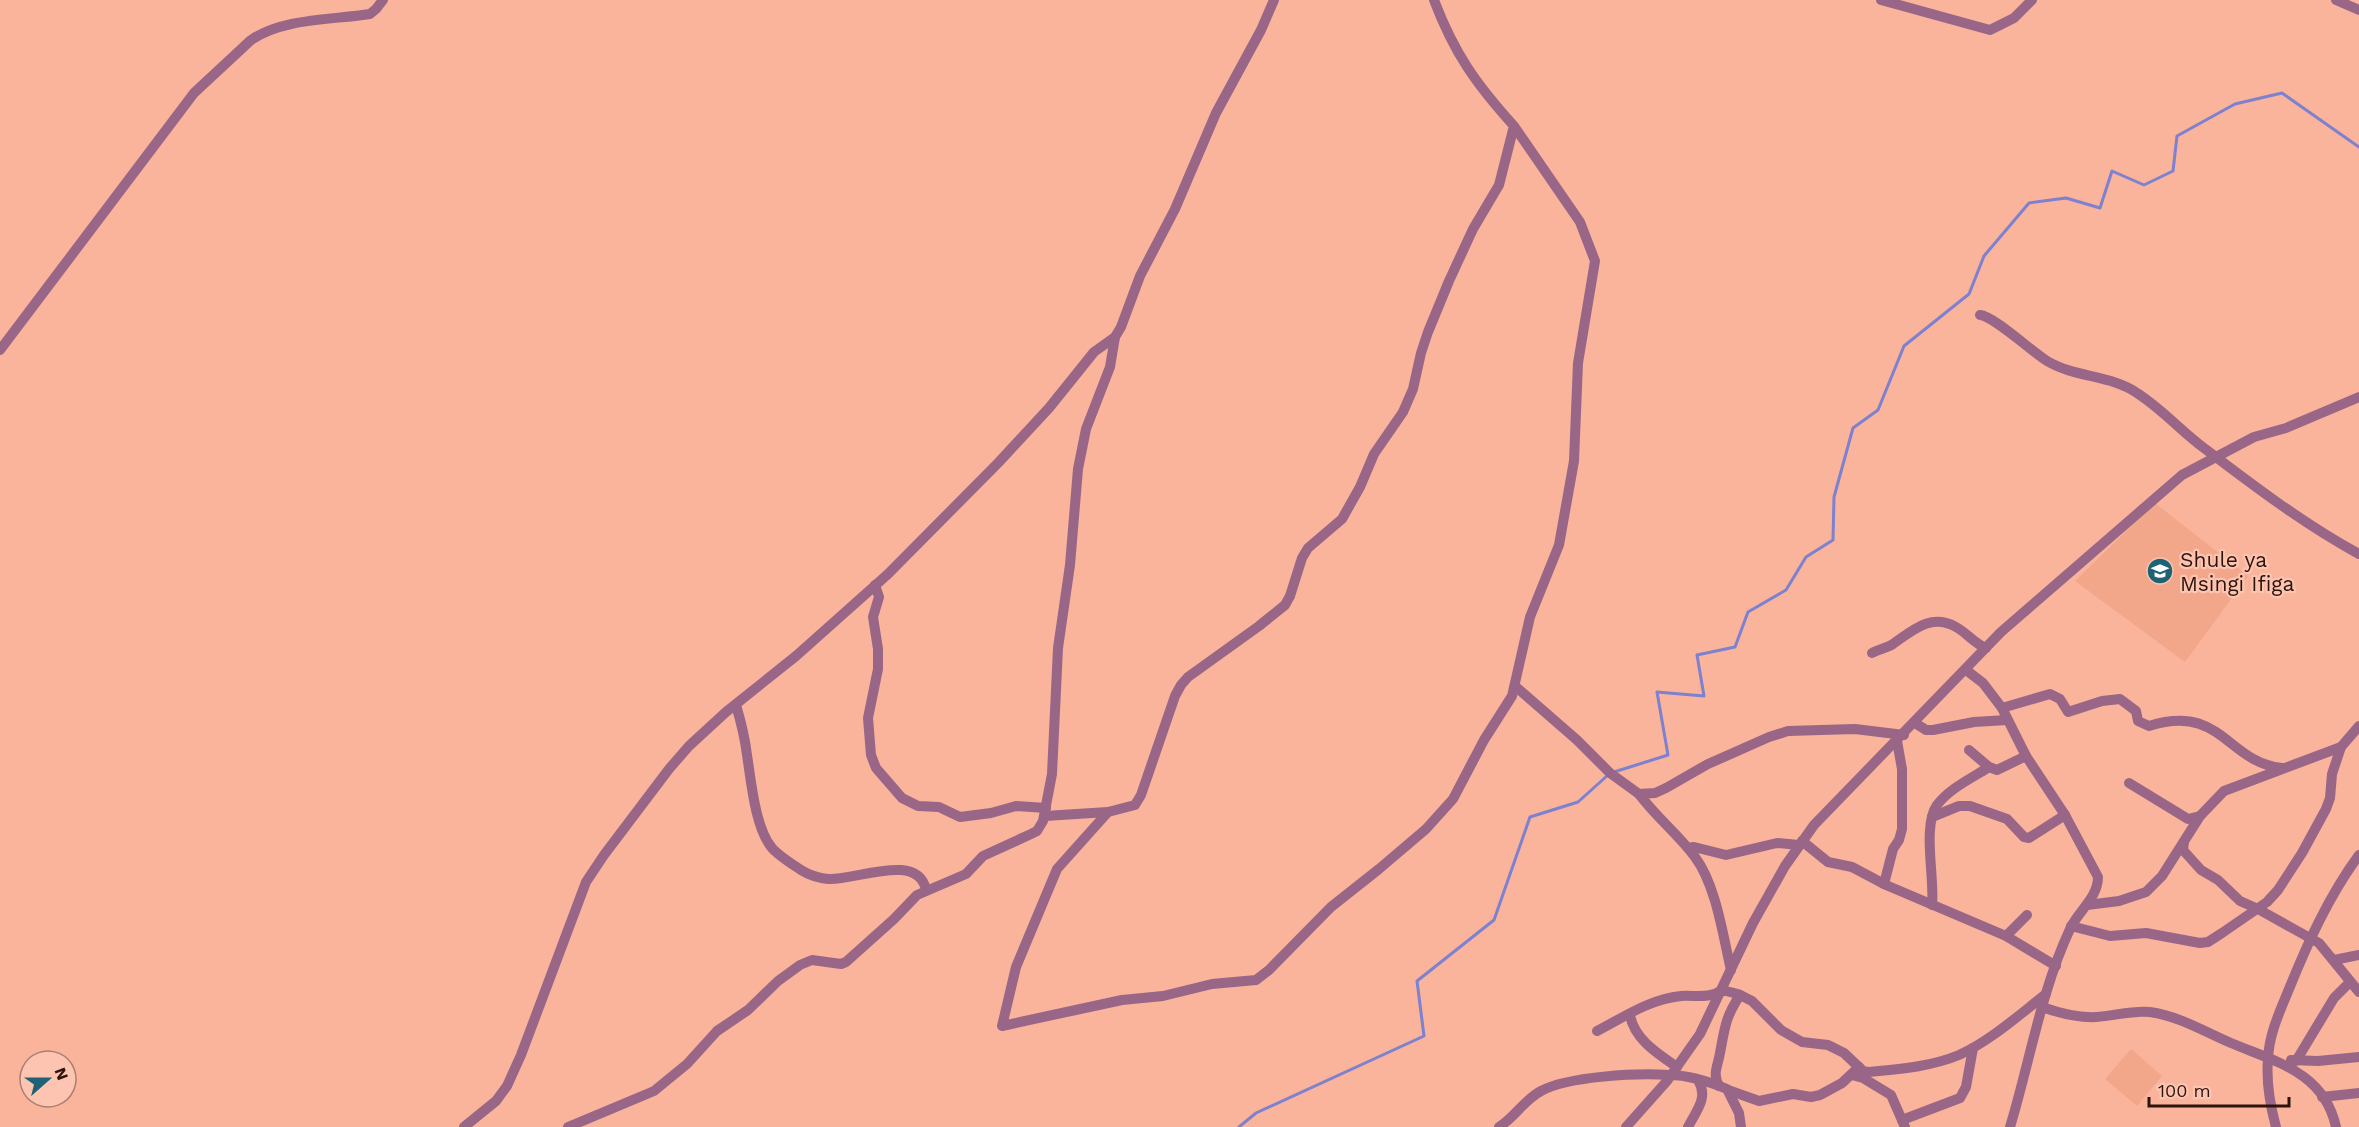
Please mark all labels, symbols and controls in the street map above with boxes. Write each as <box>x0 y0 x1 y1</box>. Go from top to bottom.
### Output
place label: Shule ya Msingi Ifiga <box>2180 547 2295 596</box>
school or university icon: Shule ya Msingi Ifiga <box>2145 556 2175 586</box>
north arrow <box>18 1049 78 1109</box>
text: N <box>51 1065 73 1083</box>
scale bar <box>2149 1070 2288 1108</box>
text: 100 m <box>2158 1080 2211 1101</box>

